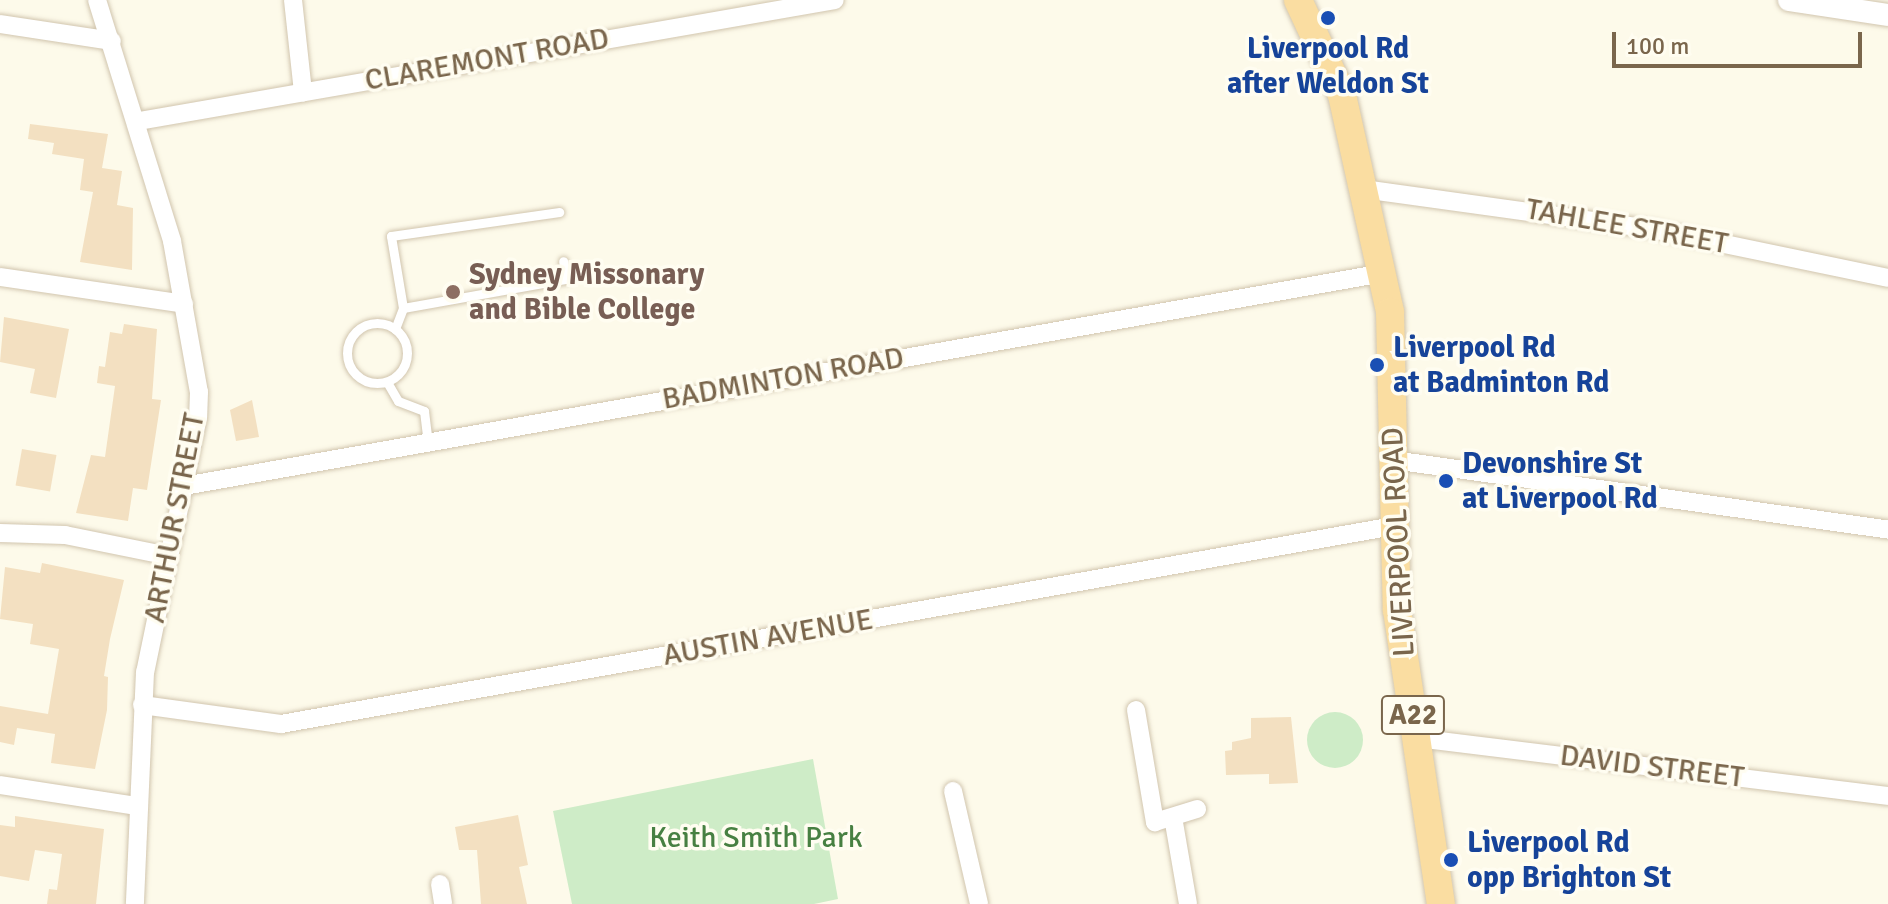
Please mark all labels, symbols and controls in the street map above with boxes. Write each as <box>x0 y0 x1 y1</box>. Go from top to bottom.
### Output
marker: Liverpool Rd after Weldon St <box>1319 9 1337 27</box>
scale bar <box>1616 16 1866 66</box>
street label: CLAREMONT ROAD <box>362 21 612 99</box>
place label: Liverpool Rd after Weldon St <box>1227 31 1429 102</box>
text: 100 m <box>1626 31 1689 61</box>
street label: TAHLEE STREET <box>1523 191 1731 263</box>
place label: Sydney Missonary and Bible College <box>469 257 704 328</box>
marker: Sydney Missonary and Bible College <box>444 283 462 301</box>
place label: Liverpool Rd at Badminton Rd <box>1393 330 1609 400</box>
street label: BADMINTON ROAD <box>659 340 907 418</box>
marker: Liverpool Rd at Badminton Rd <box>1368 356 1386 374</box>
street label: ARTHUR STREET <box>137 410 213 626</box>
street label: LIVERPOOL ROAD <box>1375 426 1423 658</box>
place label: Devonshire St at Liverpool Rd <box>1462 446 1658 516</box>
marker: Devonshire St at Liverpool Rd <box>1437 472 1455 490</box>
street label: AUSTIN AVENUE <box>660 602 876 674</box>
road number: A22 <box>1379 691 1447 739</box>
street label: DAVID STREET <box>1558 738 1746 796</box>
park label: Keith Smith Park <box>649 820 863 856</box>
place label: Liverpool Rd opp Brighton St <box>1467 825 1671 896</box>
marker: Liverpool Rd opp Brighton St <box>1442 851 1460 869</box>

